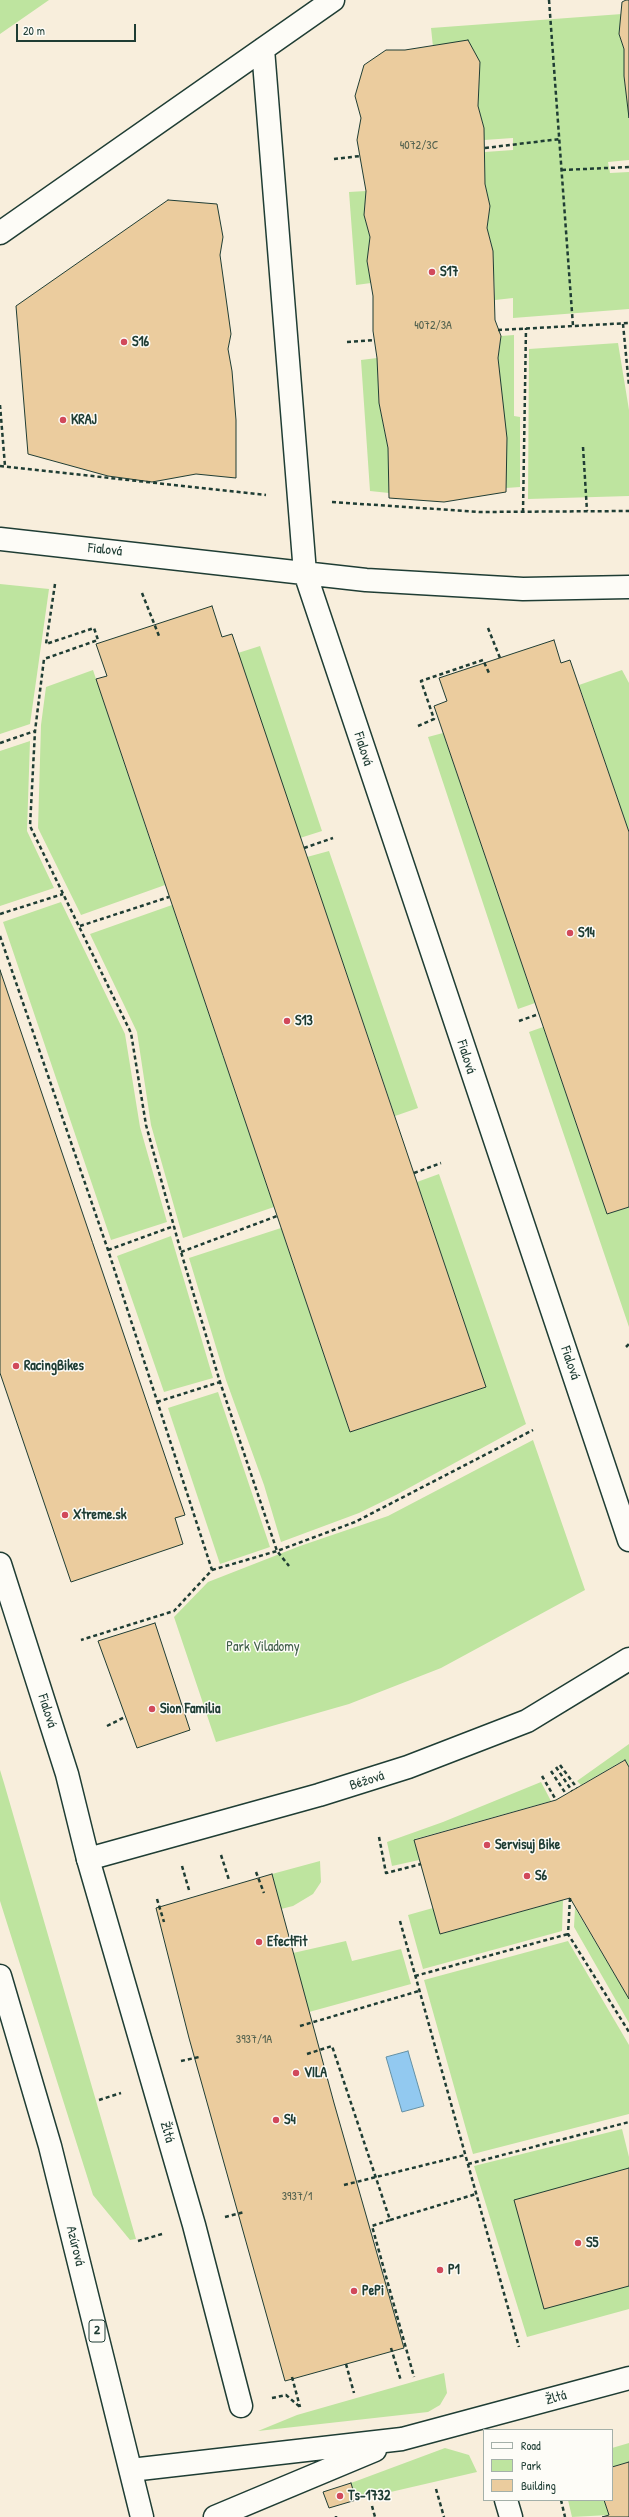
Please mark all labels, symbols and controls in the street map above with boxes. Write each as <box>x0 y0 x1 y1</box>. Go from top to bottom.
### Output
scale bar <box>18 16 138 42</box>
text: 20 m <box>23 22 45 39</box>
house number: 4072/3C <box>400 139 438 153</box>
place label: S17 <box>440 264 458 280</box>
marker: S17 <box>427 267 437 277</box>
house number: 4072/3A <box>414 319 452 333</box>
place label: S16 <box>132 334 149 350</box>
marker: S16 <box>119 337 129 347</box>
place label: KRAJ <box>71 412 97 428</box>
marker: KRAJ <box>58 415 68 425</box>
street label: Fialová <box>87 540 123 560</box>
street label: Fialová <box>350 730 376 768</box>
place label: S14 <box>578 925 595 941</box>
marker: S14 <box>565 928 575 938</box>
place label: S13 <box>295 1013 313 1029</box>
marker: S13 <box>282 1016 292 1026</box>
street label: Fialová <box>453 1038 479 1076</box>
street label: Fialová <box>556 1344 584 1382</box>
place label: RacingBikes <box>24 1358 84 1374</box>
marker: RacingBikes <box>11 1361 21 1371</box>
place label: Xtreme.sk <box>73 1507 126 1523</box>
marker: Xtreme.sk <box>60 1510 70 1520</box>
park label: Park Viladomy <box>226 1639 300 1655</box>
street label: Fialová <box>34 1692 60 1730</box>
place label: Sion Familia <box>160 1701 220 1717</box>
marker: Sion Familia <box>147 1704 157 1714</box>
street label: Béžová <box>348 1768 386 1794</box>
place label: Servisuj Bike <box>495 1837 560 1853</box>
marker: Servisuj Bike <box>482 1840 492 1850</box>
place label: S6 <box>535 1868 547 1884</box>
marker: S6 <box>522 1871 532 1881</box>
place label: EfectFit <box>267 1934 307 1950</box>
marker: EfectFit <box>254 1937 264 1947</box>
house number: 3937/1A <box>236 2033 272 2047</box>
place label: VILA <box>304 2065 327 2081</box>
marker: VILA <box>291 2068 301 2078</box>
place label: S4 <box>284 2112 296 2128</box>
marker: S4 <box>271 2115 281 2125</box>
street label: Žltá <box>156 2120 178 2144</box>
house number: 3937/1 <box>282 2190 312 2204</box>
street label: Azúrová <box>62 2224 88 2268</box>
place label: S5 <box>586 2235 598 2251</box>
marker: S5 <box>573 2238 583 2248</box>
place label: P1 <box>448 2262 460 2278</box>
marker: P1 <box>435 2265 445 2275</box>
place label: PePi <box>362 2283 384 2299</box>
marker: PePi <box>349 2286 359 2296</box>
road number: 2 <box>89 2320 105 2342</box>
street label: Žltá <box>544 2387 568 2409</box>
legend <box>483 2429 613 2501</box>
text: Road <box>521 2437 541 2454</box>
text: Park <box>521 2457 541 2474</box>
text: Building <box>521 2477 556 2494</box>
place label: Ts-1732 <box>348 2488 390 2504</box>
marker: Ts-1732 <box>335 2491 345 2501</box>

